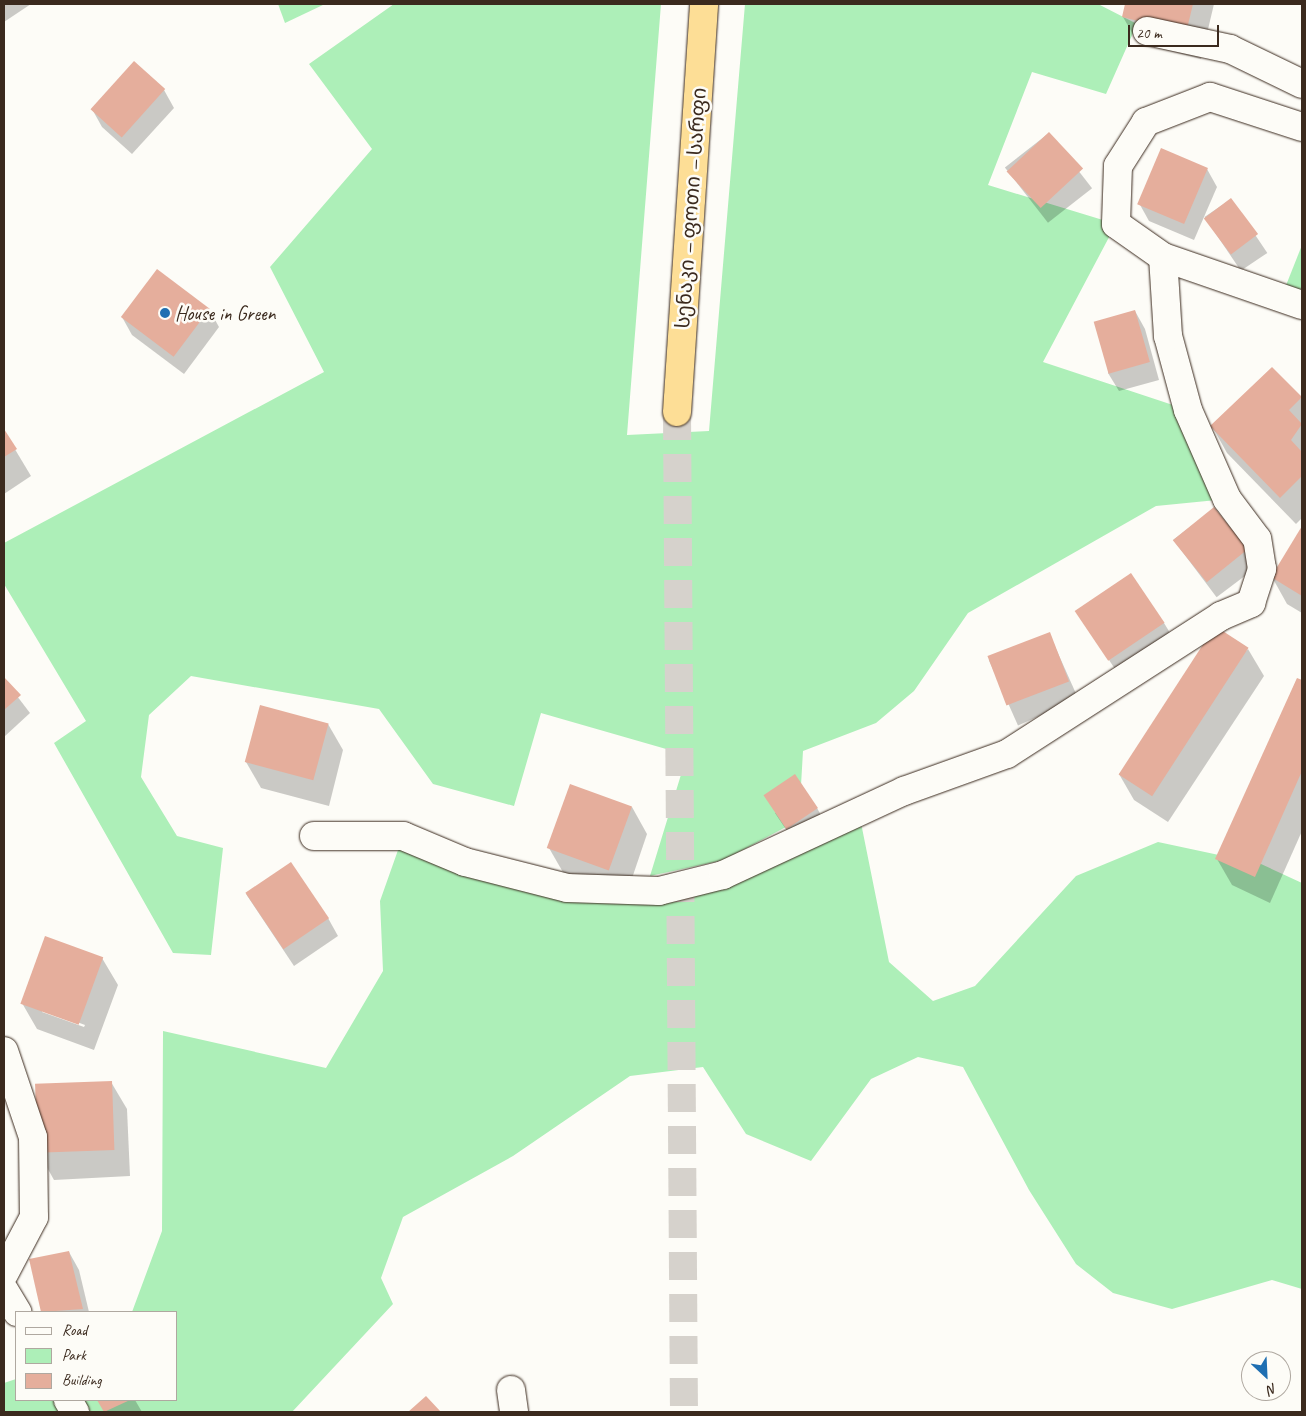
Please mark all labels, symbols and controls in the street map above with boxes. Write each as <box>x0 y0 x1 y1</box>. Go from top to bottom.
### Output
scale bar <box>1131 15 1222 47</box>
text: 20 m <box>1136 24 1162 43</box>
street label: სენაკი — ფოთი — სარფი <box>671 87 711 329</box>
place label: House in Green <box>175 301 275 325</box>
marker: House in Green <box>159 307 171 319</box>
legend <box>15 1311 178 1401</box>
text: Road <box>62 1321 87 1340</box>
text: Park <box>62 1346 86 1365</box>
north arrow <box>1241 1351 1291 1401</box>
text: Building <box>62 1371 101 1390</box>
text: N <box>1265 1380 1280 1399</box>

